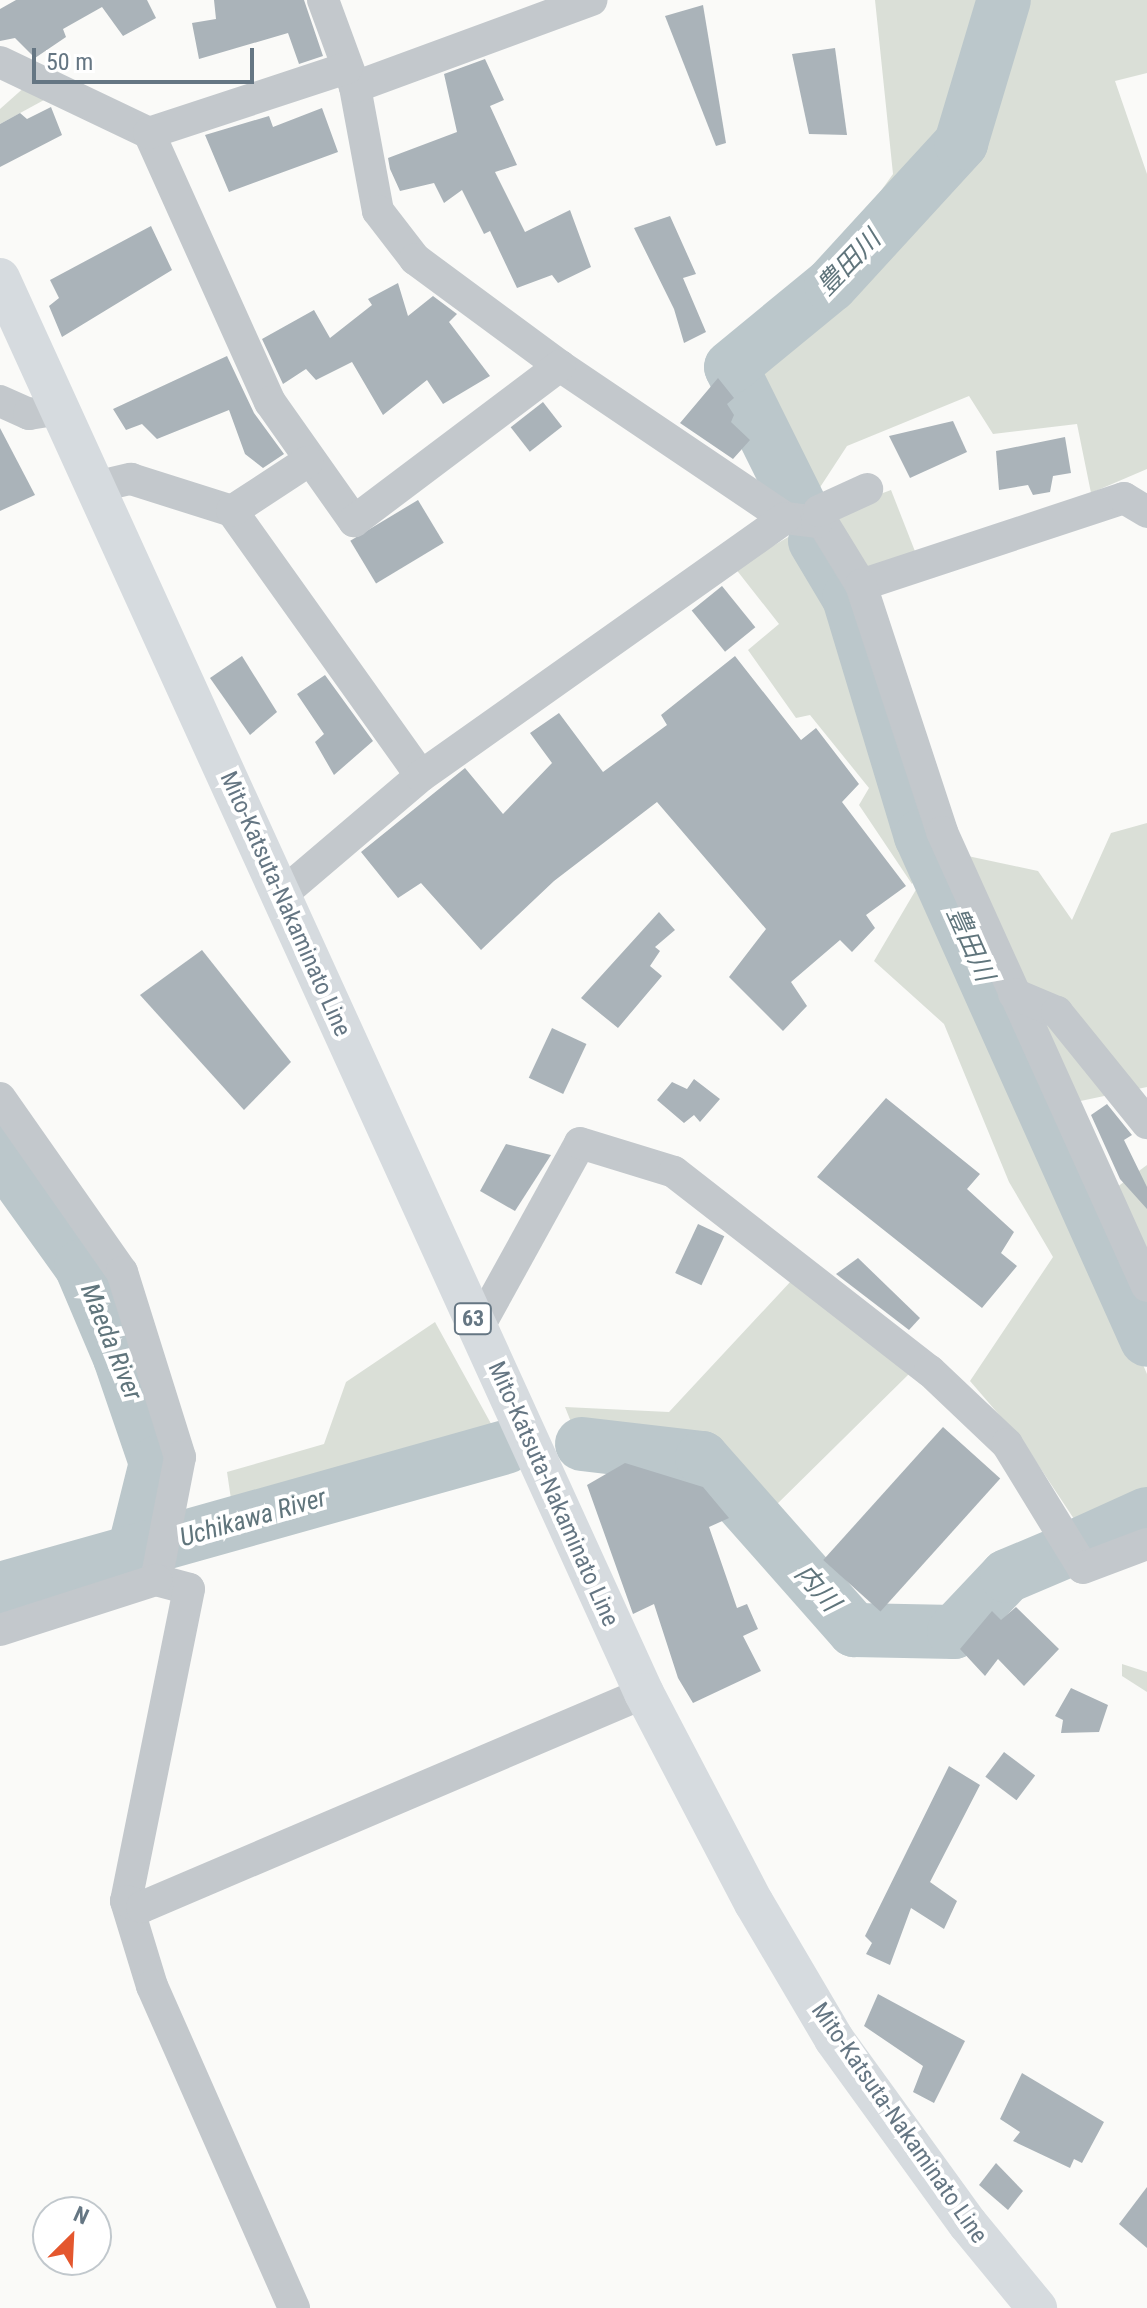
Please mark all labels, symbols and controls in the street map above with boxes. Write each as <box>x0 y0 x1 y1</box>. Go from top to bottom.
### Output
scale bar <box>36 32 258 82</box>
text: 50 m <box>46 48 93 76</box>
water label: 豊田川 <box>811 224 887 302</box>
street label: Mito-Katsuta-Nakaminato Line <box>214 767 356 1041</box>
water label: 豊田川 <box>940 902 1000 986</box>
water label: Maeda River <box>74 1279 148 1405</box>
road number: 63 <box>453 1301 493 1337</box>
street label: Mito-Katsuta-Nakaminato Line <box>482 1357 624 1631</box>
water label: Uchikawa River <box>176 1482 330 1554</box>
water label: 内川 <box>788 1558 846 1618</box>
street label: Mito-Katsuta-Nakaminato Line <box>805 1997 993 2249</box>
north arrow <box>32 2196 112 2276</box>
text: N <box>70 2201 92 2230</box>

